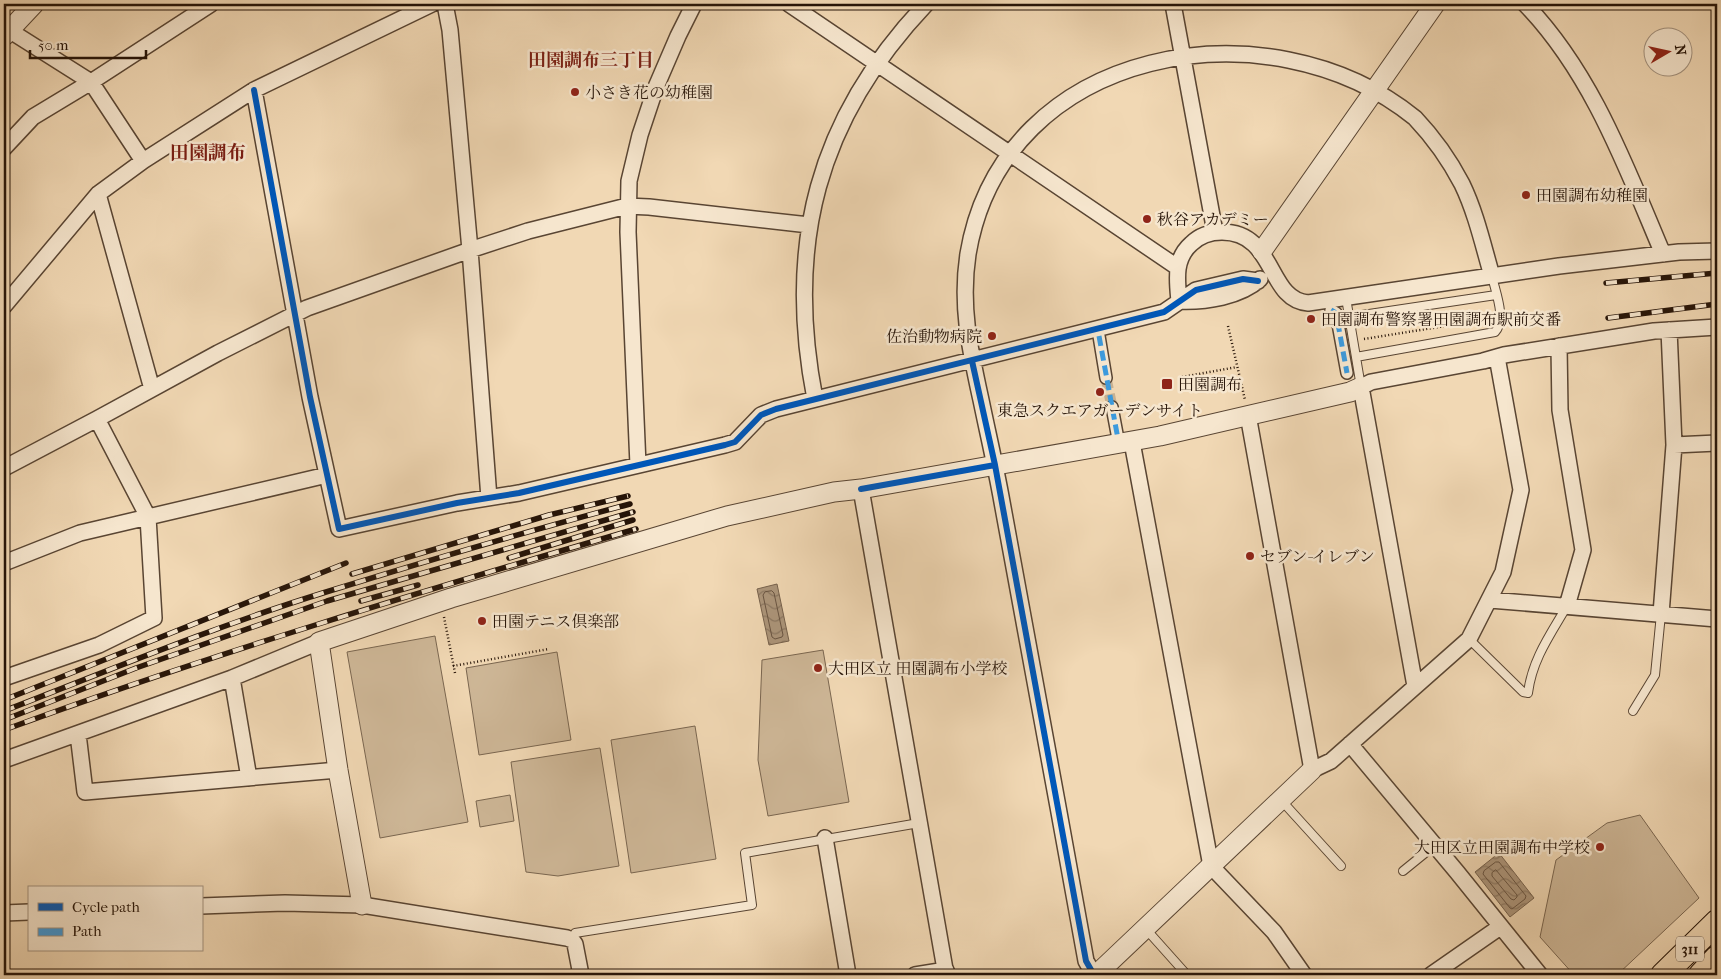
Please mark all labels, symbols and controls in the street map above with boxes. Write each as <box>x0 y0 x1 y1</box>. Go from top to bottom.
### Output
scale bar <box>30 28 146 60</box>
north arrow <box>1644 28 1694 78</box>
text: 50 m <box>38 36 69 54</box>
text: N <box>1671 43 1690 57</box>
district label: 田園調布三丁目 <box>528 50 654 71</box>
place label: 小さき花の幼稚園 <box>585 83 713 102</box>
marker: 小さき花の幼稚園 <box>569 86 581 98</box>
district label: 田園調布 <box>170 142 246 164</box>
place label: 田園調布幼稚園 <box>1536 186 1648 205</box>
marker: 田園調布幼稚園 <box>1520 189 1532 201</box>
place label: 秋谷アカデミー <box>1157 210 1269 229</box>
marker: 秋谷アカデミー <box>1141 213 1153 225</box>
place label: 田園調布警察署田園調布駅前交番 <box>1321 310 1561 329</box>
marker: 田園調布警察署田園調布駅前交番 <box>1305 313 1317 325</box>
place label: 佐治動物病院 <box>886 327 982 346</box>
marker: 佐治動物病院 <box>986 330 998 342</box>
place label: 田園調布 <box>1178 375 1242 394</box>
marker: 田園調布 <box>1160 377 1174 391</box>
marker: 東急スクエアガーデンサイト <box>1094 386 1106 398</box>
place label: 東急スクエアガーデンサイト <box>997 401 1203 420</box>
place label: セブン-イレブン <box>1260 547 1375 566</box>
marker: セブン-イレブン <box>1244 550 1256 562</box>
place label: 田園テニス倶楽部 <box>492 612 619 631</box>
marker: 田園テニス倶楽部 <box>476 615 488 627</box>
place label: 大田区立 田園調布小学校 <box>828 659 1007 678</box>
marker: 大田区立 田園調布小学校 <box>812 662 824 674</box>
place label: 大田区立田園調布中学校 <box>1414 838 1590 857</box>
marker: 大田区立田園調布中学校 <box>1594 841 1606 853</box>
legend <box>28 886 202 952</box>
text: Cycle path <box>72 898 140 916</box>
text: Path <box>72 922 102 940</box>
road number: 311 <box>1676 936 1704 962</box>

